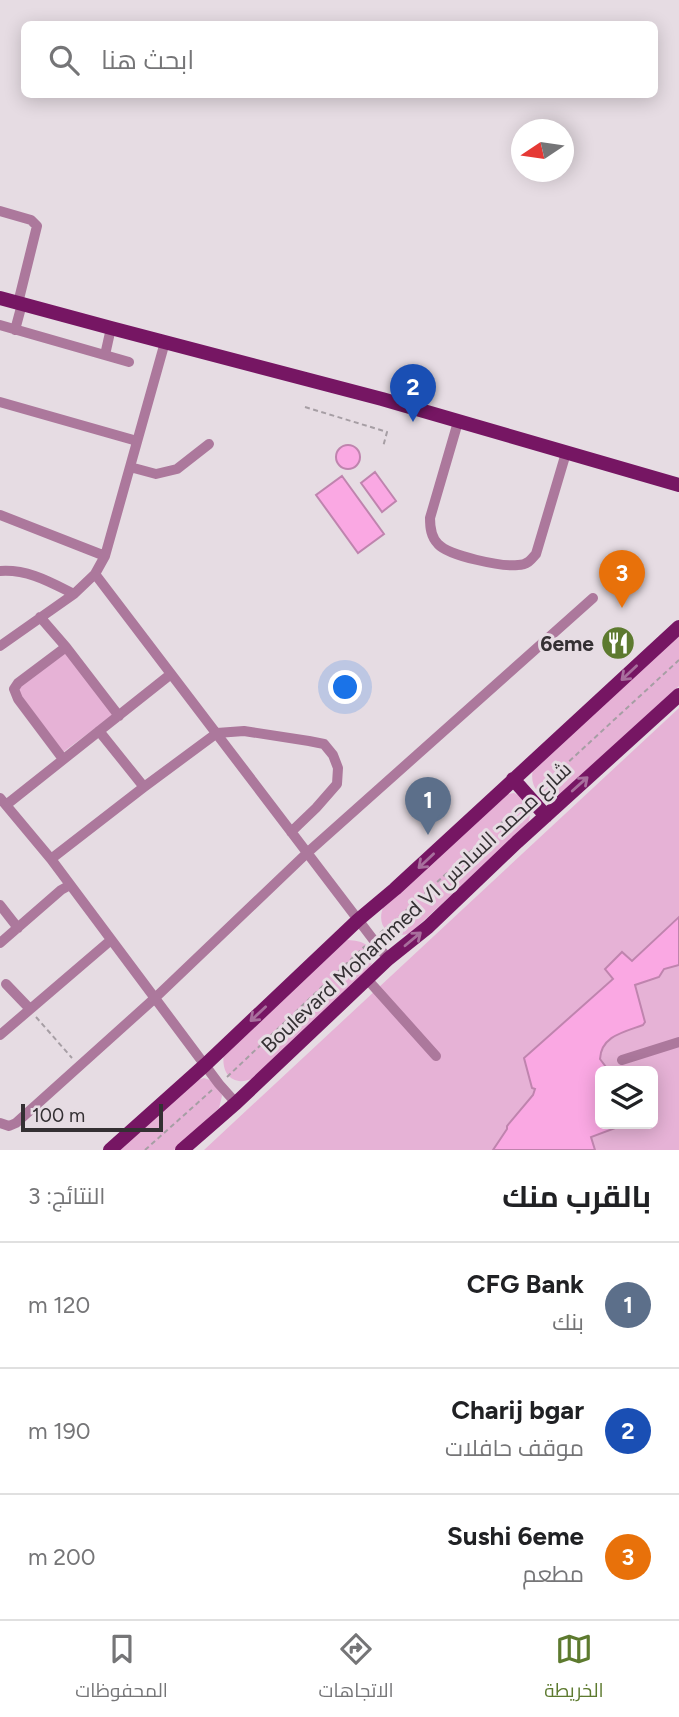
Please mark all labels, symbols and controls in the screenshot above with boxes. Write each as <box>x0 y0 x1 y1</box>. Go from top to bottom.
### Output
search box <box>21 21 658 98</box>
icon: search <box>45 41 83 79</box>
text: ابحث هنا <box>101 44 194 76</box>
north arrow <box>511 119 574 182</box>
pin: 2 <box>390 364 436 422</box>
pin: 3 <box>599 550 645 608</box>
restaurant icon: 6eme <box>599 624 637 662</box>
place label: 6eme <box>540 631 594 656</box>
one-way arrow <box>621 665 638 682</box>
your location <box>328 670 362 704</box>
street label: Boulevard Mohammed VI شارع محمد السادس <box>256 756 578 1059</box>
one-way arrow <box>571 776 589 792</box>
pin: 1 <box>405 777 451 835</box>
one-way arrow <box>418 852 435 869</box>
one-way arrow <box>404 931 422 947</box>
one-way arrow <box>250 1006 267 1023</box>
map controls <box>595 1066 658 1129</box>
button: layers <box>595 1066 658 1129</box>
scale bar <box>21 1101 163 1133</box>
text: 100 m <box>32 1104 85 1127</box>
text: بالقرب منك <box>502 1178 651 1215</box>
text: النتائج: 3 <box>28 1182 105 1210</box>
text: CFG Bank <box>467 1268 584 1300</box>
text: 120 m <box>28 1291 90 1319</box>
text: 1 <box>623 1291 633 1319</box>
text: بنك <box>552 1308 584 1336</box>
text: Charij bgar <box>451 1394 584 1426</box>
text: 190 m <box>28 1417 91 1445</box>
text: 2 <box>621 1417 635 1445</box>
text: موقف حافلات <box>445 1434 584 1462</box>
text: Sushi 6eme <box>447 1520 584 1552</box>
text: 200 m <box>28 1543 96 1571</box>
text: 3 <box>622 1543 634 1571</box>
text: مطعم <box>522 1560 584 1588</box>
tab: المحفوظات <box>75 1630 168 1708</box>
tab: الاتجاهات <box>318 1630 394 1708</box>
tab: الخريطة <box>544 1630 604 1708</box>

